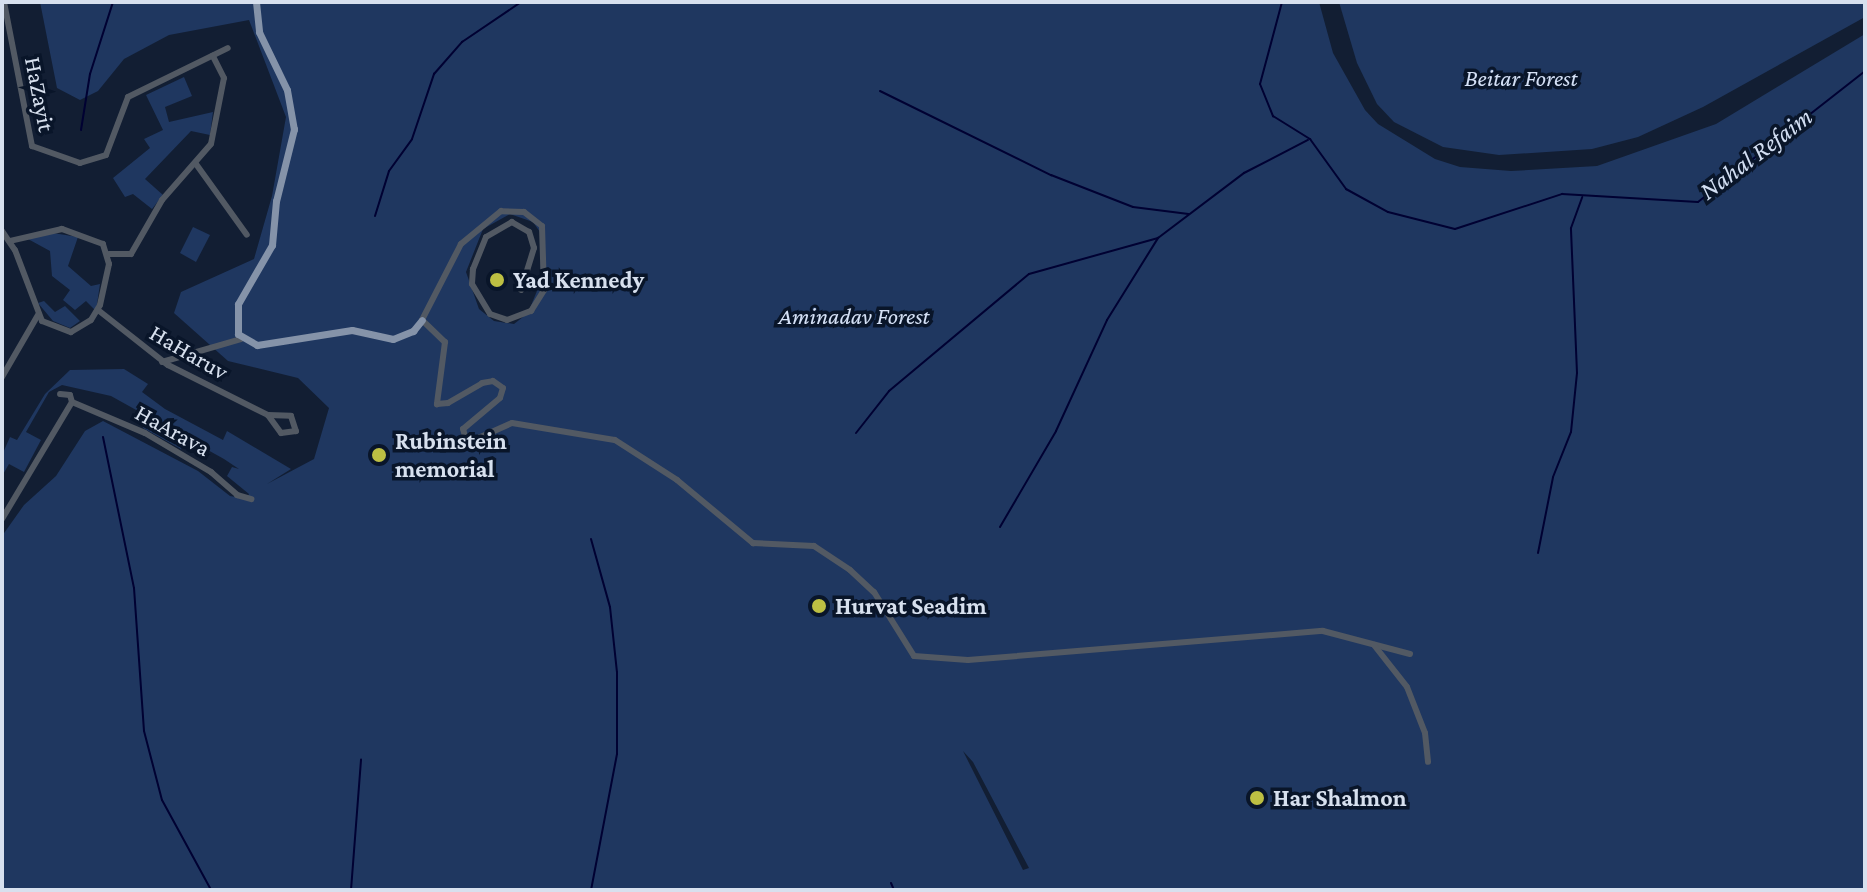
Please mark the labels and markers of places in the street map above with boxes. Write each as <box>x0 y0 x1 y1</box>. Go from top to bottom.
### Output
place label: Yad Kennedy <box>513 266 644 294</box>
marker: Yad Kennedy <box>488 271 506 289</box>
place label: Rubinstein memorial <box>395 427 507 483</box>
marker: Rubinstein memorial <box>370 446 388 464</box>
place label: Hurvat Seadim <box>835 592 986 620</box>
marker: Hurvat Seadim <box>810 597 828 615</box>
place label: Har Shalmon <box>1273 784 1406 812</box>
marker: Har Shalmon <box>1248 789 1266 807</box>

